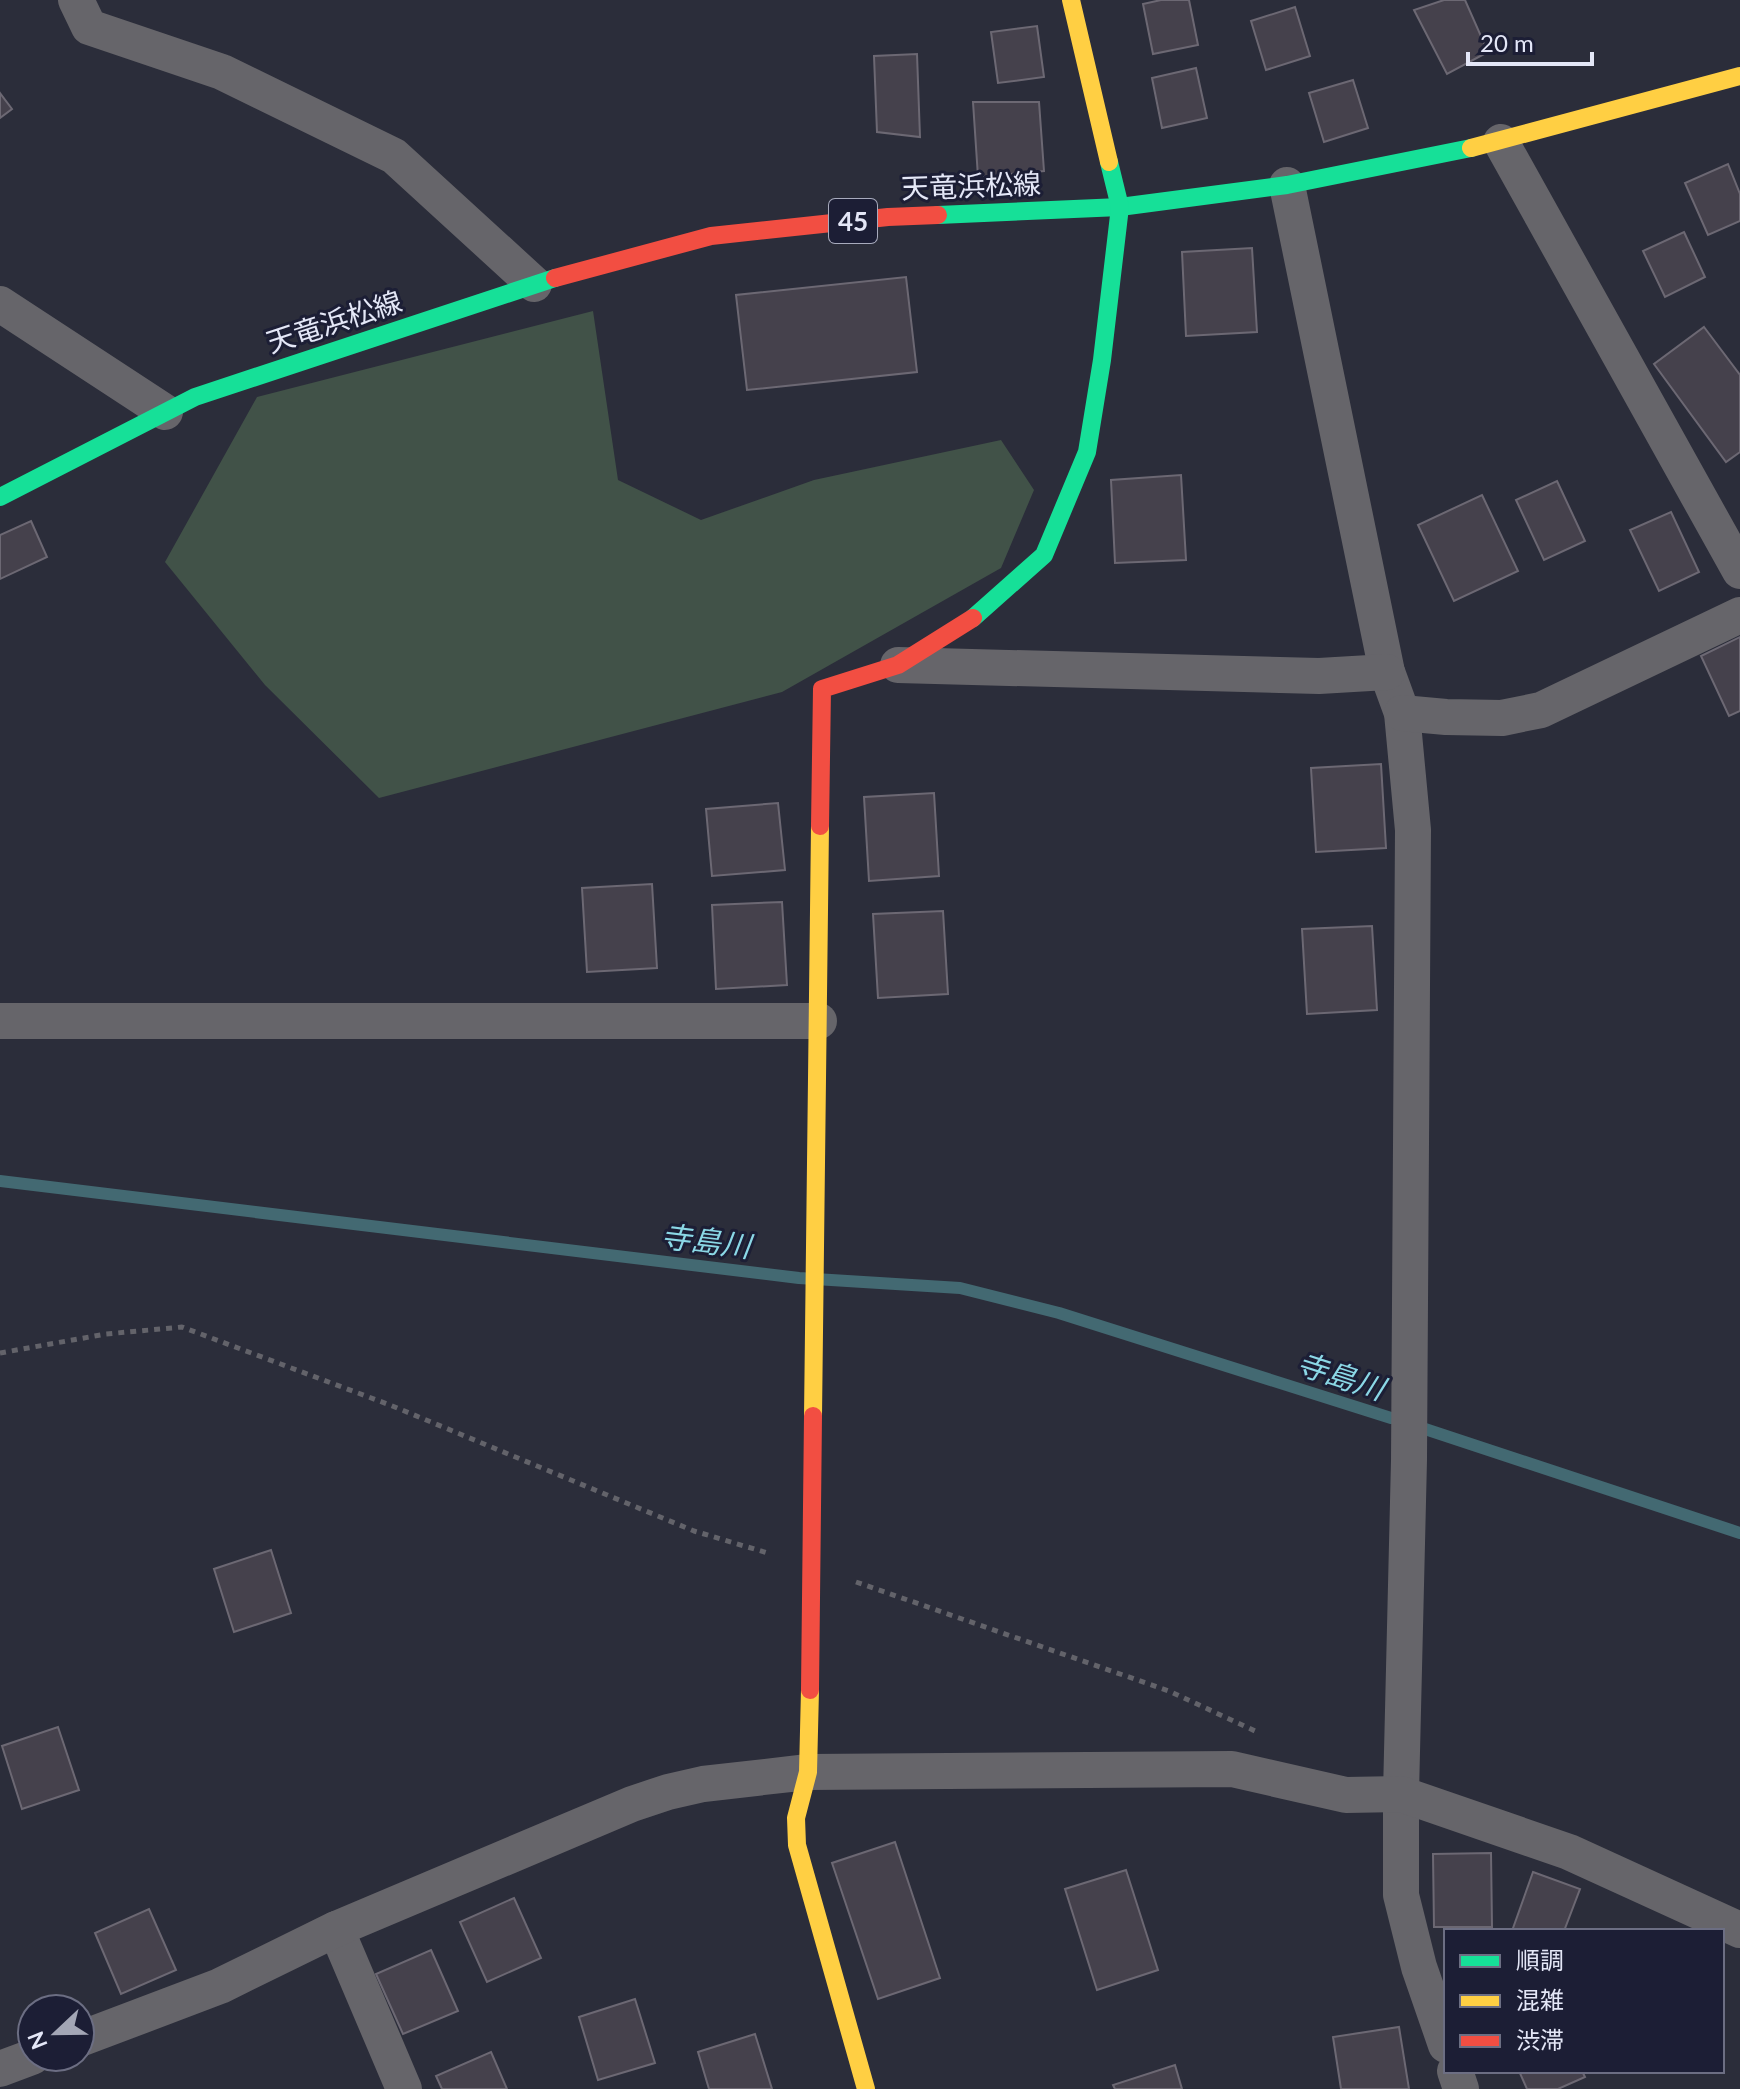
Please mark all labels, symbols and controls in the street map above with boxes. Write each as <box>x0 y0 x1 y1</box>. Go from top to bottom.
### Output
scale bar <box>1468 16 1592 66</box>
text: 20 m <box>1480 28 1534 57</box>
street label: 天竜浜松線 <box>900 166 1042 204</box>
road number: 45 <box>829 199 877 243</box>
street label: 天竜浜松線 <box>262 283 406 359</box>
water label: 寺島川 <box>659 1217 756 1264</box>
water label: 寺島川 <box>1293 1344 1392 1407</box>
legend <box>1444 1929 1724 2073</box>
text: 順調 <box>1516 1945 1564 1974</box>
text: 混雑 <box>1516 1985 1564 2014</box>
north arrow <box>16 1993 96 2073</box>
text: 渋滞 <box>1516 2025 1564 2054</box>
text: N <box>21 2028 53 2054</box>

